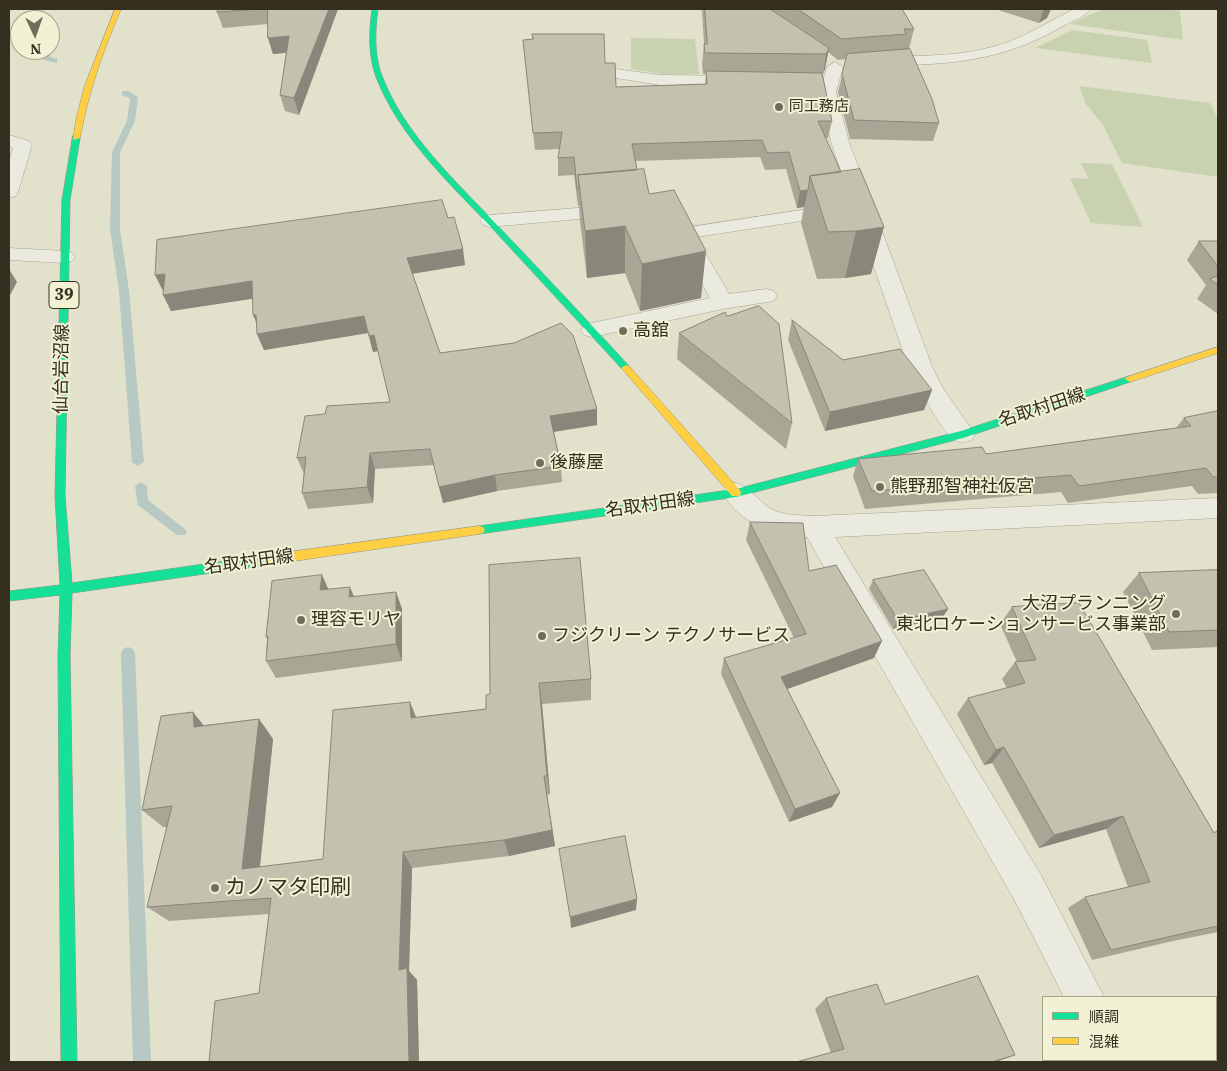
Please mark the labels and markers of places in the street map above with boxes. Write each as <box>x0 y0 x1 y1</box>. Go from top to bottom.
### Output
place label: 同工務店 <box>789 98 849 116</box>
marker: 同工務店 <box>773 101 785 113</box>
place label: 高舘 <box>633 320 669 342</box>
marker: 高舘 <box>617 325 629 337</box>
place label: 後藤屋 <box>550 452 604 474</box>
marker: 後藤屋 <box>534 457 546 469</box>
place label: 熊野那智神社仮宮 <box>890 476 1034 498</box>
marker: 熊野那智神社仮宮 <box>874 481 886 493</box>
place label: 大沼プランニング 東北ロケーションサービス事業部 <box>896 593 1166 636</box>
marker: 大沼プランニング 東北ロケーションサービス事業部 <box>1170 608 1182 620</box>
place label: 理容モリヤ <box>311 609 401 631</box>
marker: 理容モリヤ <box>295 614 307 626</box>
place label: フジクリーン テクノサービス <box>552 625 790 647</box>
marker: フジクリーン テクノサービス <box>536 630 548 642</box>
place label: カノマタ印刷 <box>225 875 351 901</box>
marker: カノマタ印刷 <box>209 882 221 894</box>

